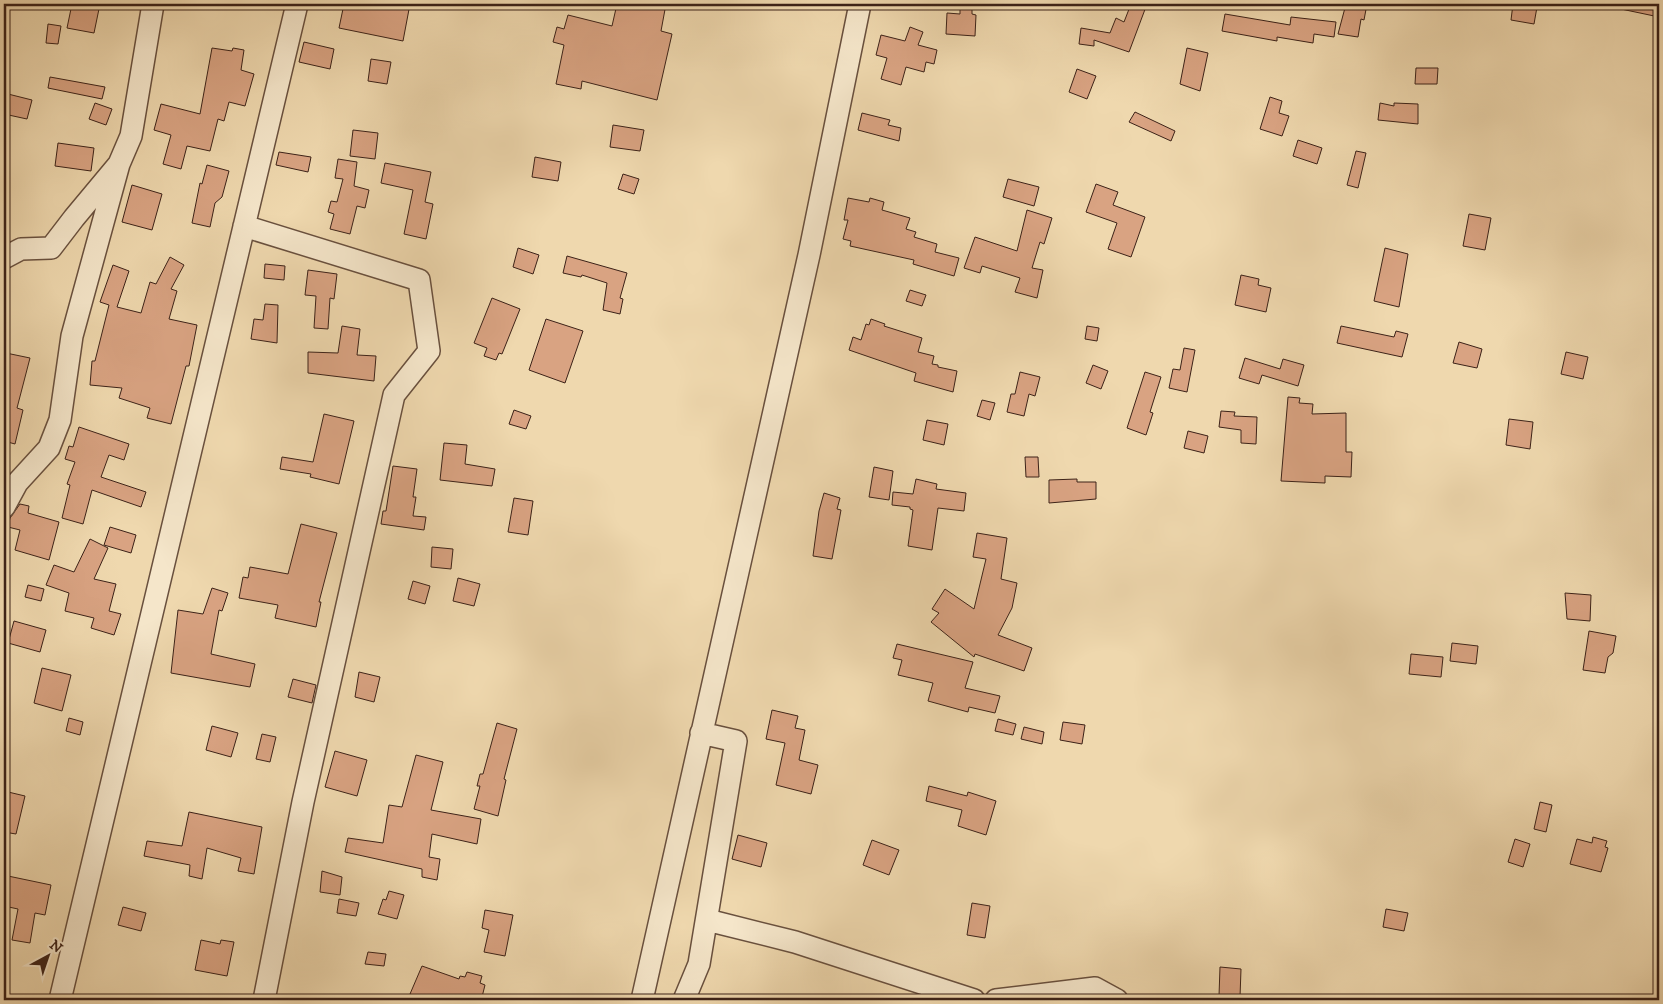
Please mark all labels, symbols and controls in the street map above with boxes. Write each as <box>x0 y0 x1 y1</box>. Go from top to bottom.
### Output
north arrow <box>22 932 72 982</box>
text: N <box>46 936 66 958</box>

